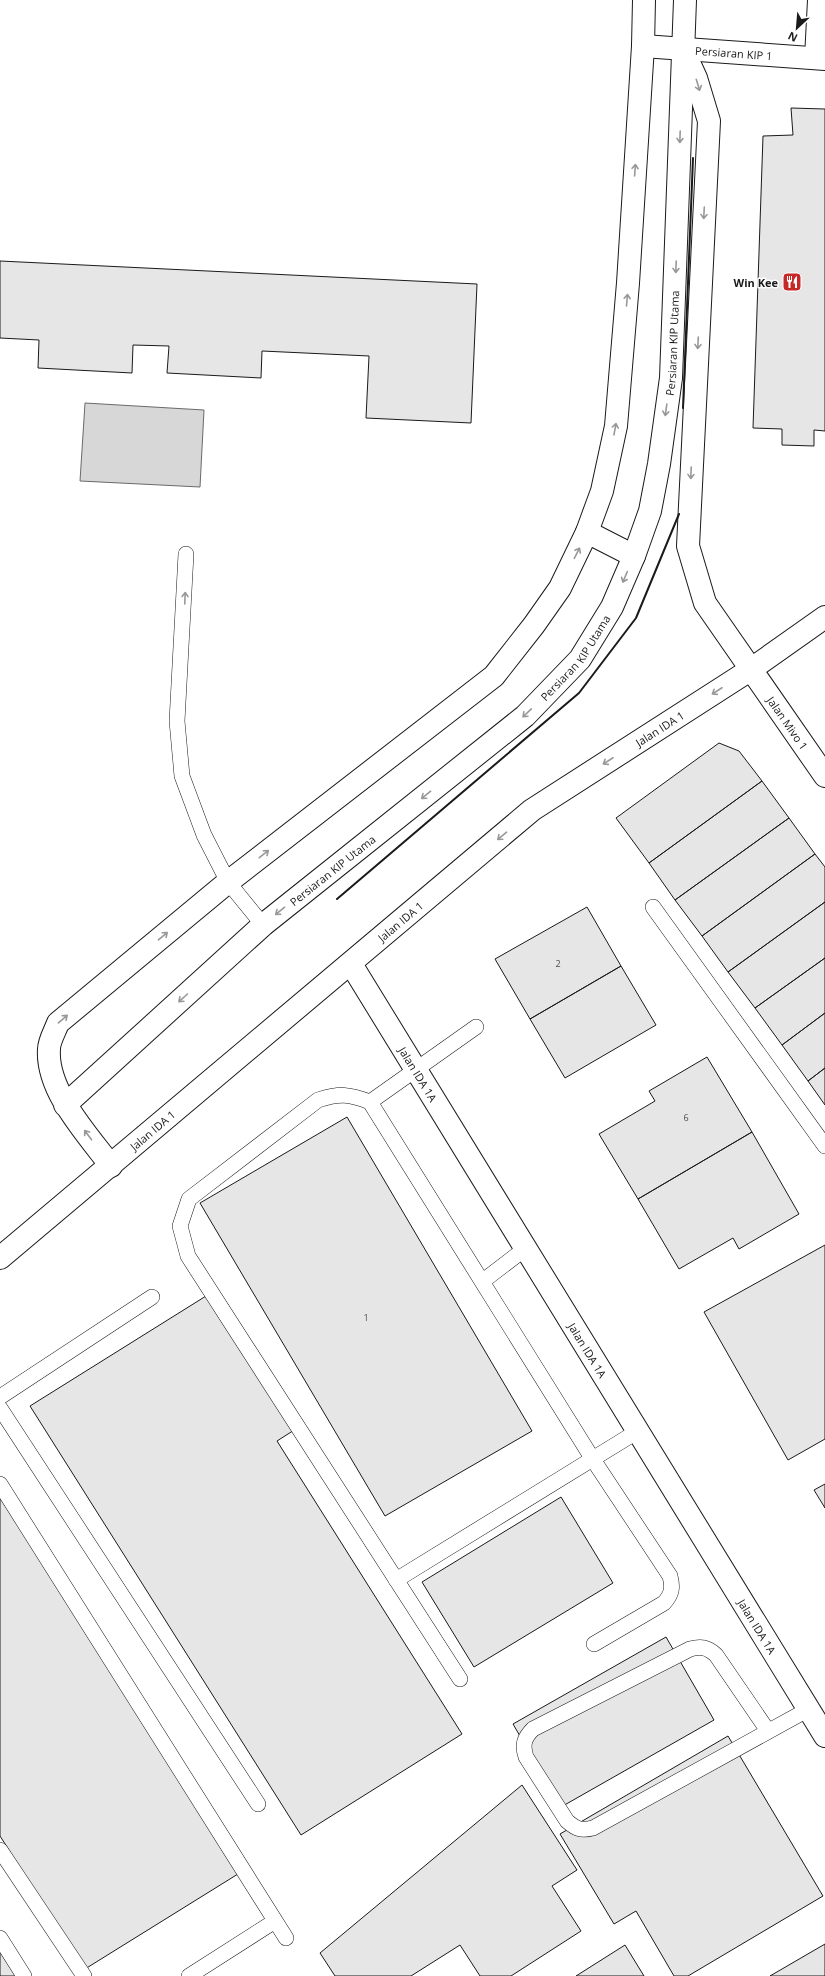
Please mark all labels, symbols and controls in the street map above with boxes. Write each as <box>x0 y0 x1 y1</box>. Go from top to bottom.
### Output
north arrow <box>777 8 817 48</box>
text: N <box>785 29 800 46</box>
street label: Persiaran KIP 1 <box>695 42 773 63</box>
one-way arrow <box>695 78 702 91</box>
one-way arrow <box>676 130 684 143</box>
one-way arrow <box>632 164 639 177</box>
one-way arrow <box>701 206 708 219</box>
one-way arrow <box>672 260 680 273</box>
restaurant icon: Win Kee <box>781 271 803 293</box>
place label: Win Kee <box>734 275 778 290</box>
street label: Persiaran KIP Utama <box>661 290 682 397</box>
one-way arrow <box>623 294 630 307</box>
one-way arrow <box>694 336 701 349</box>
one-way arrow <box>662 403 670 416</box>
one-way arrow <box>611 423 619 436</box>
one-way arrow <box>687 466 695 479</box>
one-way arrow <box>574 547 581 559</box>
one-way arrow <box>621 570 628 582</box>
one-way arrow <box>181 592 188 605</box>
street label: Persiaran KIP Utama <box>537 612 613 704</box>
one-way arrow <box>712 687 723 695</box>
street label: Jalan Mivo 1 <box>764 692 812 752</box>
street label: Jalan IDA 1 <box>632 707 687 750</box>
one-way arrow <box>522 709 532 718</box>
one-way arrow <box>603 757 614 765</box>
one-way arrow <box>420 791 431 799</box>
street label: Persiaran KIP Utama <box>286 831 378 909</box>
one-way arrow <box>496 831 507 840</box>
one-way arrow <box>258 850 269 859</box>
street label: Jalan IDA 1 <box>373 898 426 945</box>
one-way arrow <box>275 907 286 915</box>
one-way arrow <box>157 932 168 941</box>
house number: 2 <box>555 957 561 970</box>
one-way arrow <box>178 993 188 1002</box>
one-way arrow <box>58 1015 68 1024</box>
street label: Jalan IDA 1A <box>395 1043 441 1104</box>
street label: Jalan IDA 1 <box>126 1106 178 1154</box>
house number: 6 <box>683 1111 689 1124</box>
one-way arrow <box>84 1129 92 1140</box>
house number: 1 <box>363 1311 369 1324</box>
street label: Jalan IDA 1A <box>565 1319 611 1380</box>
street label: Jalan IDA 1A <box>734 1595 780 1656</box>

